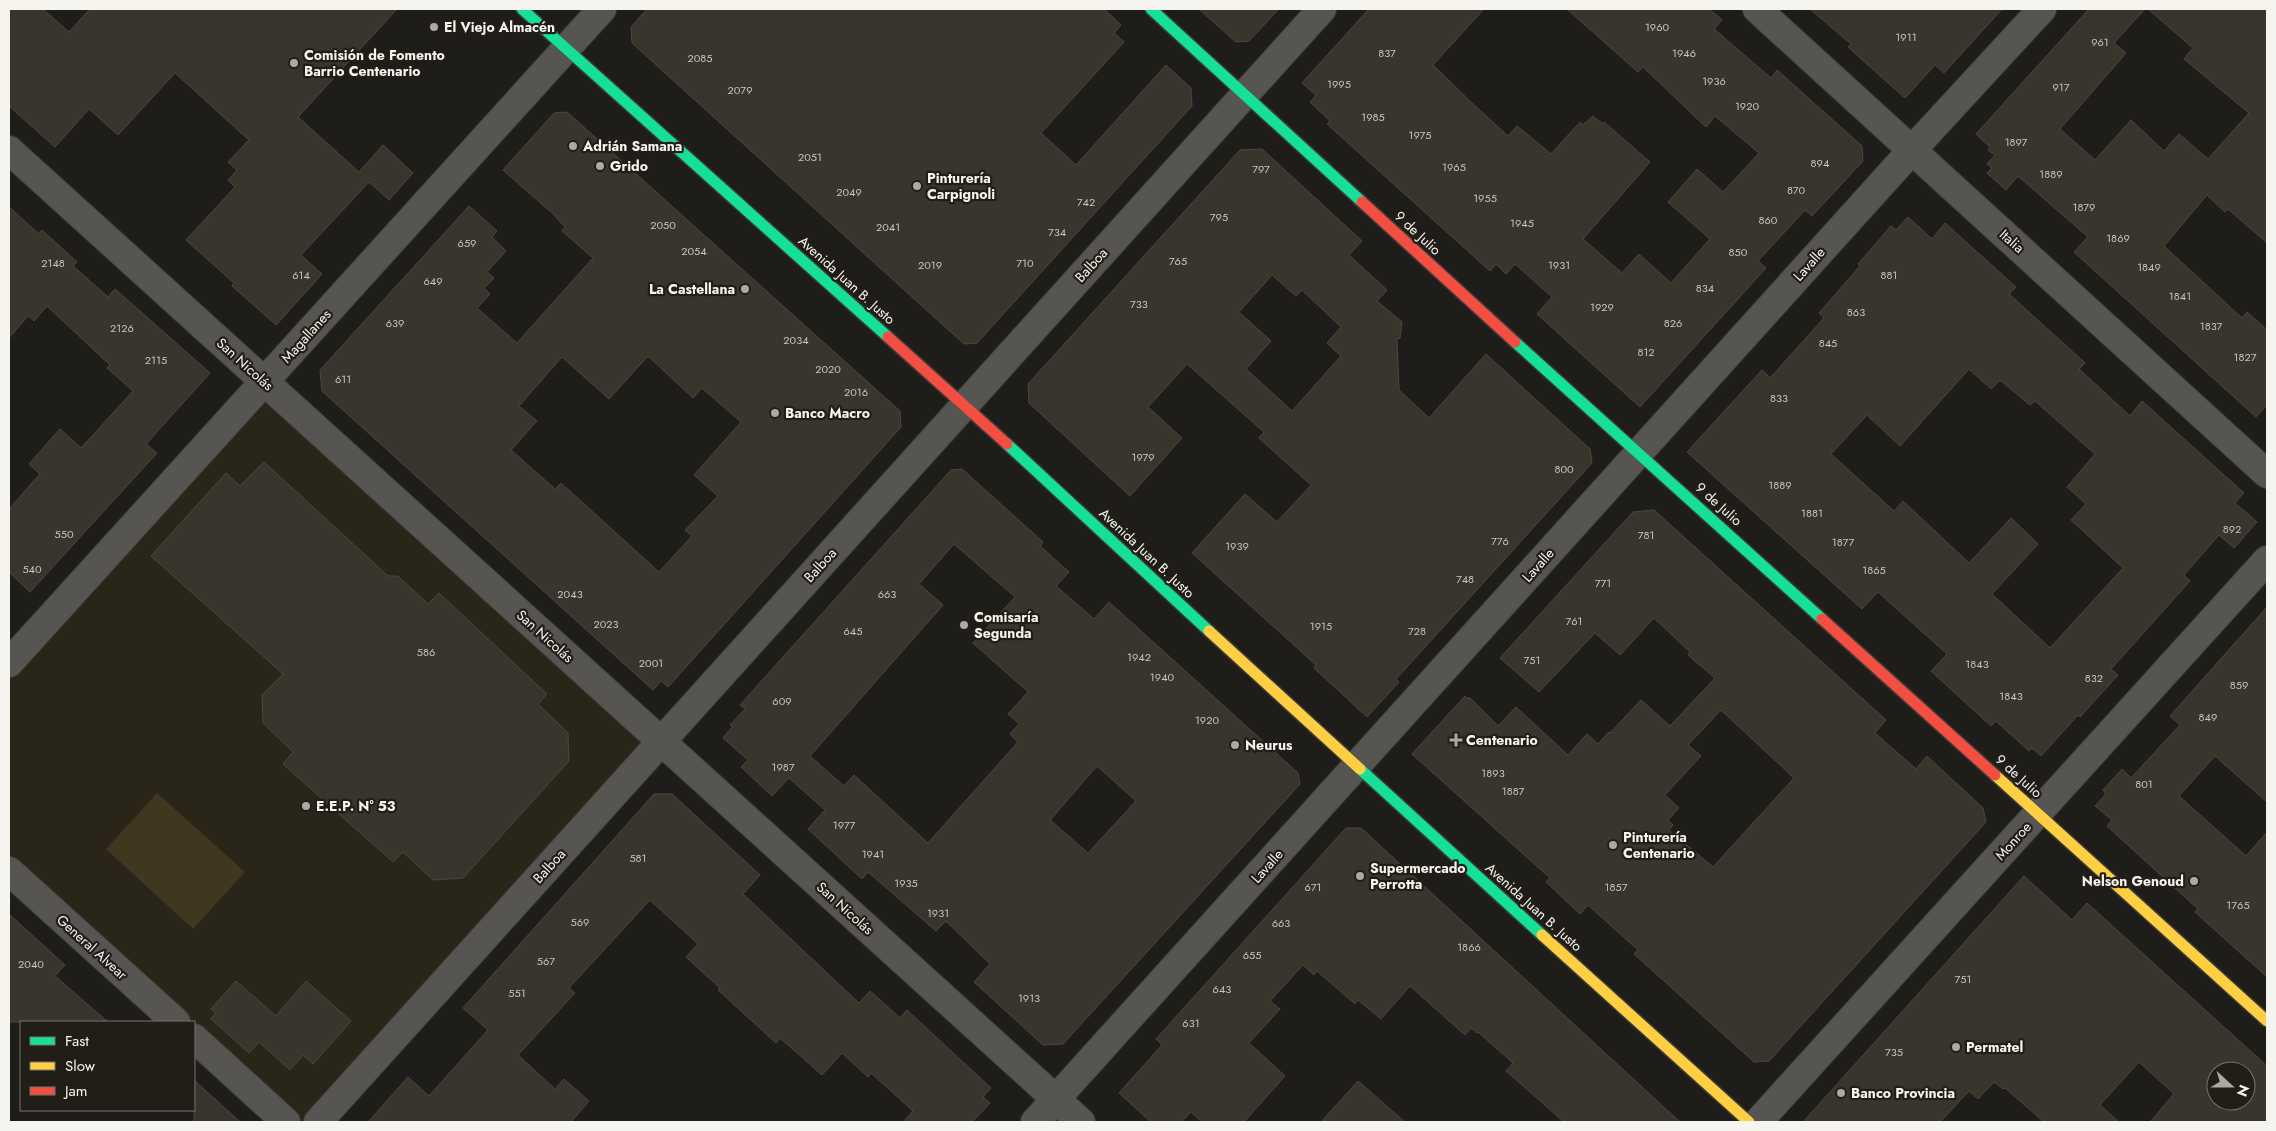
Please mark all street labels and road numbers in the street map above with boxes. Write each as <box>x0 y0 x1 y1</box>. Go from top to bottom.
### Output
street label: 9 de Julio <box>1390 206 1446 260</box>
street label: Italia <box>1995 224 2029 258</box>
street label: Avenida Juan B. Justo <box>794 231 900 329</box>
street label: Balboa <box>1070 243 1112 287</box>
street label: Lavalle <box>1788 243 1830 285</box>
street label: Magallanes <box>276 304 336 367</box>
street label: San Nicolás <box>212 333 278 395</box>
street label: 9 de Julio <box>1691 478 1747 531</box>
street label: Avenida Juan B. Justo <box>1095 503 1199 603</box>
street label: Balboa <box>799 543 841 587</box>
street label: Lavalle <box>1517 544 1559 586</box>
street label: San Nicolás <box>512 605 578 667</box>
street label: 9 de Julio <box>1991 750 2047 803</box>
street label: Monroe <box>1990 817 2036 865</box>
street label: Balboa <box>528 844 570 888</box>
street label: Lavalle <box>1246 845 1288 887</box>
street label: Avenida Juan B. Justo <box>1481 858 1587 956</box>
street label: San Nicolás <box>812 877 878 939</box>
street label: General Alvear <box>52 910 132 984</box>

